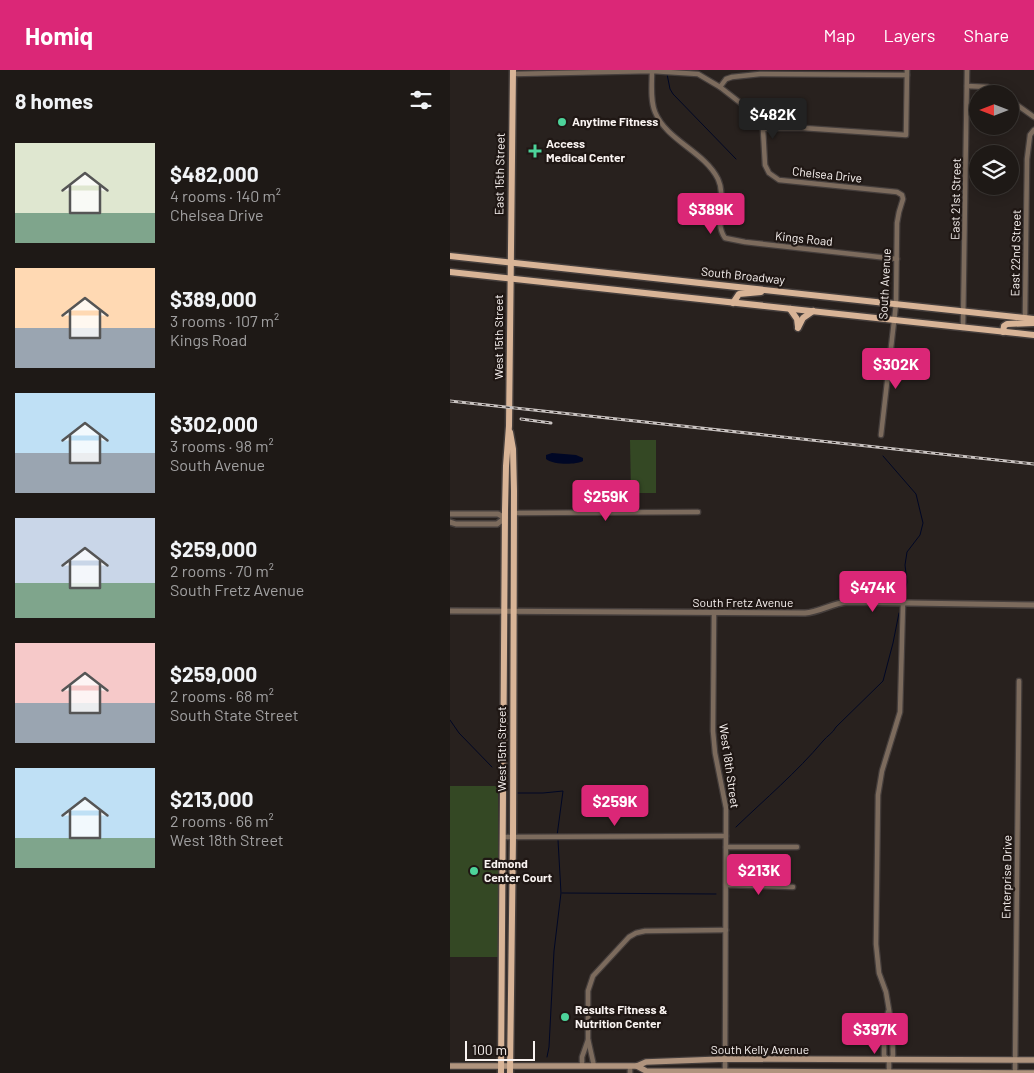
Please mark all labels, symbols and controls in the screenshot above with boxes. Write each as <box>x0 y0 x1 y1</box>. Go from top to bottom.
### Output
text: Homiq <box>25 21 93 50</box>
text: Map <box>823 24 855 46</box>
text: Layers <box>883 24 936 46</box>
text: Share <box>964 24 1009 46</box>
north arrow <box>969 85 1019 135</box>
map controls <box>969 85 1019 195</box>
icon: filters <box>407 86 435 114</box>
text: 8 homes <box>15 88 93 113</box>
pin: $482K <box>738 98 808 140</box>
text: $482K <box>750 104 796 123</box>
place label: Anytime Fitness <box>572 114 658 128</box>
marker: Anytime Fitness <box>556 116 568 128</box>
street label: East 15th Street <box>491 133 507 215</box>
place label: Access Medical Center <box>546 136 626 164</box>
marker: Access Medical Center <box>528 144 542 158</box>
button: layers <box>969 145 1019 195</box>
street label: East 21st Street <box>947 158 963 240</box>
text: $482,000 <box>170 161 259 186</box>
icon: home <box>55 163 115 223</box>
street label: Chelsea Drive <box>791 163 863 185</box>
text: 4 rooms · 140 m² <box>170 186 281 205</box>
pin: $389K <box>676 192 746 235</box>
text: $389K <box>689 199 733 218</box>
text: Chelsea Drive <box>170 205 264 224</box>
street label: East 22nd Street <box>1007 209 1023 297</box>
street label: Kings Road <box>775 228 834 248</box>
street label: South Avenue <box>875 248 893 320</box>
street label: South Broadway <box>700 264 786 286</box>
text: $389,000 <box>170 286 257 311</box>
icon: home <box>55 288 115 348</box>
street label: West 15th Street <box>491 294 505 380</box>
text: 3 rooms · 107 m² <box>170 311 279 330</box>
text: Kings Road <box>170 330 247 349</box>
pin: $302K <box>861 348 931 390</box>
text: $302K <box>873 354 919 373</box>
text: $302,000 <box>170 411 258 436</box>
icon: home <box>55 413 115 473</box>
text: 3 rooms · 98 m² <box>170 436 274 455</box>
text: South Avenue <box>170 455 265 474</box>
pin: $259K <box>571 480 641 522</box>
text: $259K <box>583 486 629 505</box>
text: $259,000 <box>170 536 257 561</box>
icon: home <box>55 538 115 598</box>
text: 2 rooms · 70 m² <box>170 561 274 580</box>
pin: $474K <box>838 570 908 613</box>
text: $474K <box>850 577 896 596</box>
text: South Fretz Avenue <box>170 580 304 599</box>
street label: South Fretz Avenue <box>693 595 793 609</box>
text: $259,000 <box>170 661 257 686</box>
icon: home <box>55 663 115 723</box>
text: 2 rooms · 68 m² <box>170 686 274 705</box>
text: South State Street <box>170 705 299 724</box>
street label: West 15th Street <box>494 706 508 792</box>
street label: West 18th Street <box>717 723 743 809</box>
pin: $259K <box>580 784 650 827</box>
text: $213,000 <box>170 786 253 811</box>
icon: home <box>55 788 115 848</box>
text: $259K <box>592 791 638 810</box>
text: 2 rooms · 66 m² <box>170 811 274 830</box>
text: West 18th Street <box>170 830 284 849</box>
street label: Enterprise Drive <box>998 835 1014 919</box>
pin: $213K <box>724 854 794 896</box>
place label: Edmond Center Court <box>484 856 553 884</box>
text: $213K <box>738 860 780 879</box>
marker: Edmond Center Court <box>468 865 480 877</box>
place label: Results Fitness & Nutrition Center <box>575 1002 667 1030</box>
marker: Results Fitness & Nutrition Center <box>559 1011 571 1023</box>
pin: $397K <box>840 1012 910 1055</box>
text: $397K <box>853 1019 897 1038</box>
scale bar <box>465 1038 535 1061</box>
text: 100 m <box>472 1041 507 1058</box>
street label: South Kelly Avenue <box>711 1042 809 1056</box>

